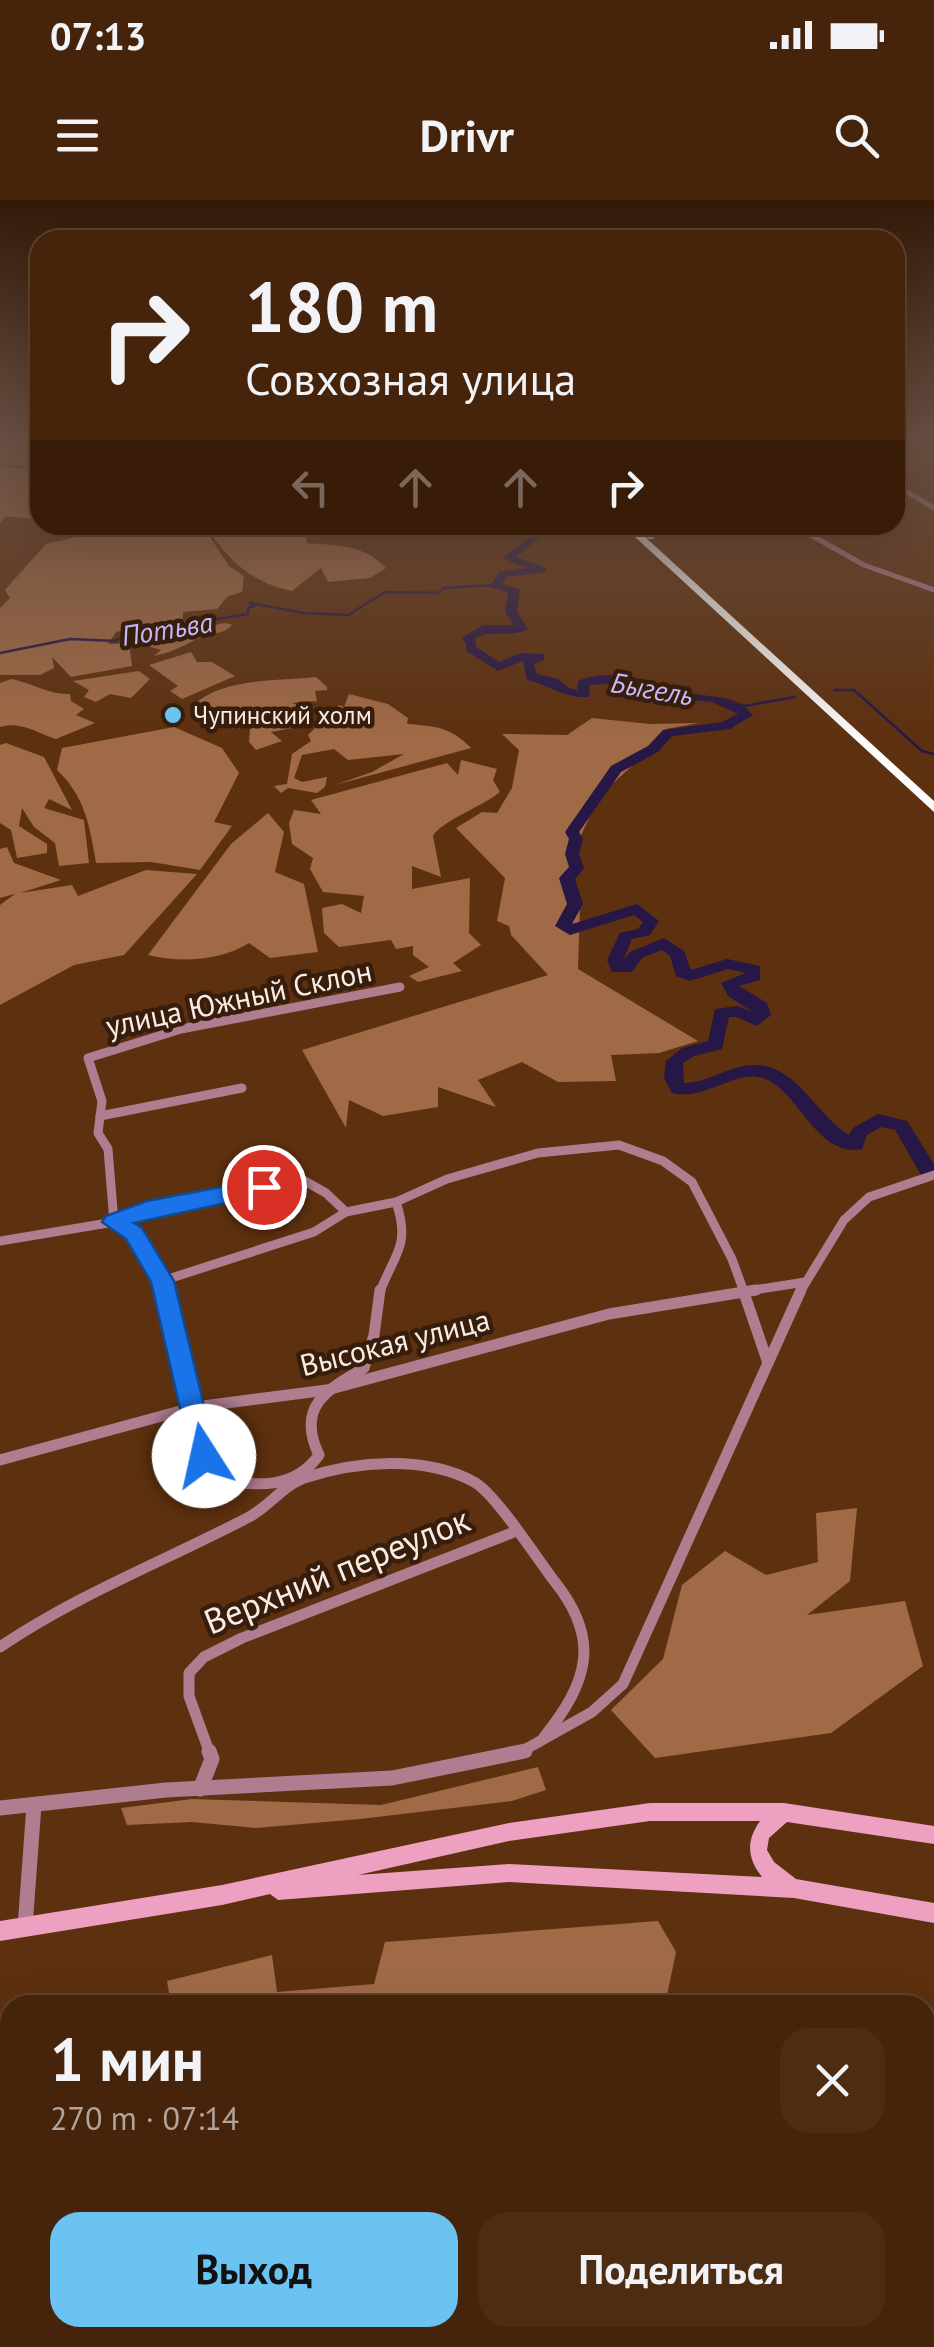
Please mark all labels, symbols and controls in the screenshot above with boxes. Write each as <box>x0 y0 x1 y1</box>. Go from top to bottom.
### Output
text: 07:13 <box>50 11 146 60</box>
text: Drivr <box>420 106 514 164</box>
icon: menu <box>50 108 105 163</box>
icon: search <box>829 108 884 163</box>
text: 180 m <box>245 261 438 351</box>
icon: right <box>80 270 210 400</box>
text: Совхозная улица <box>245 349 576 407</box>
icon: left <box>283 460 338 515</box>
icon: ahead <box>388 460 443 515</box>
icon: ahead <box>493 460 548 515</box>
icon: right <box>598 460 653 515</box>
water label: Потьва <box>119 603 216 654</box>
water label: Быгель <box>608 663 696 714</box>
place label: Чупинский холм <box>193 699 372 731</box>
marker: Чупинский холм <box>162 704 184 726</box>
street label: улица Южный Склон <box>102 950 375 1045</box>
pin <box>222 1145 307 1230</box>
icon: arrive <box>237 1160 292 1215</box>
street label: Высокая улица <box>296 1299 494 1384</box>
position arrow <box>152 1404 256 1508</box>
street label: Верхний переулок <box>197 1496 476 1644</box>
text: 1 мин <box>50 2020 204 2098</box>
button: close <box>780 2028 885 2133</box>
text: 270 m · 07:14 <box>50 2097 239 2139</box>
button: Выход <box>50 2212 458 2327</box>
button: Поделиться <box>478 2212 885 2327</box>

